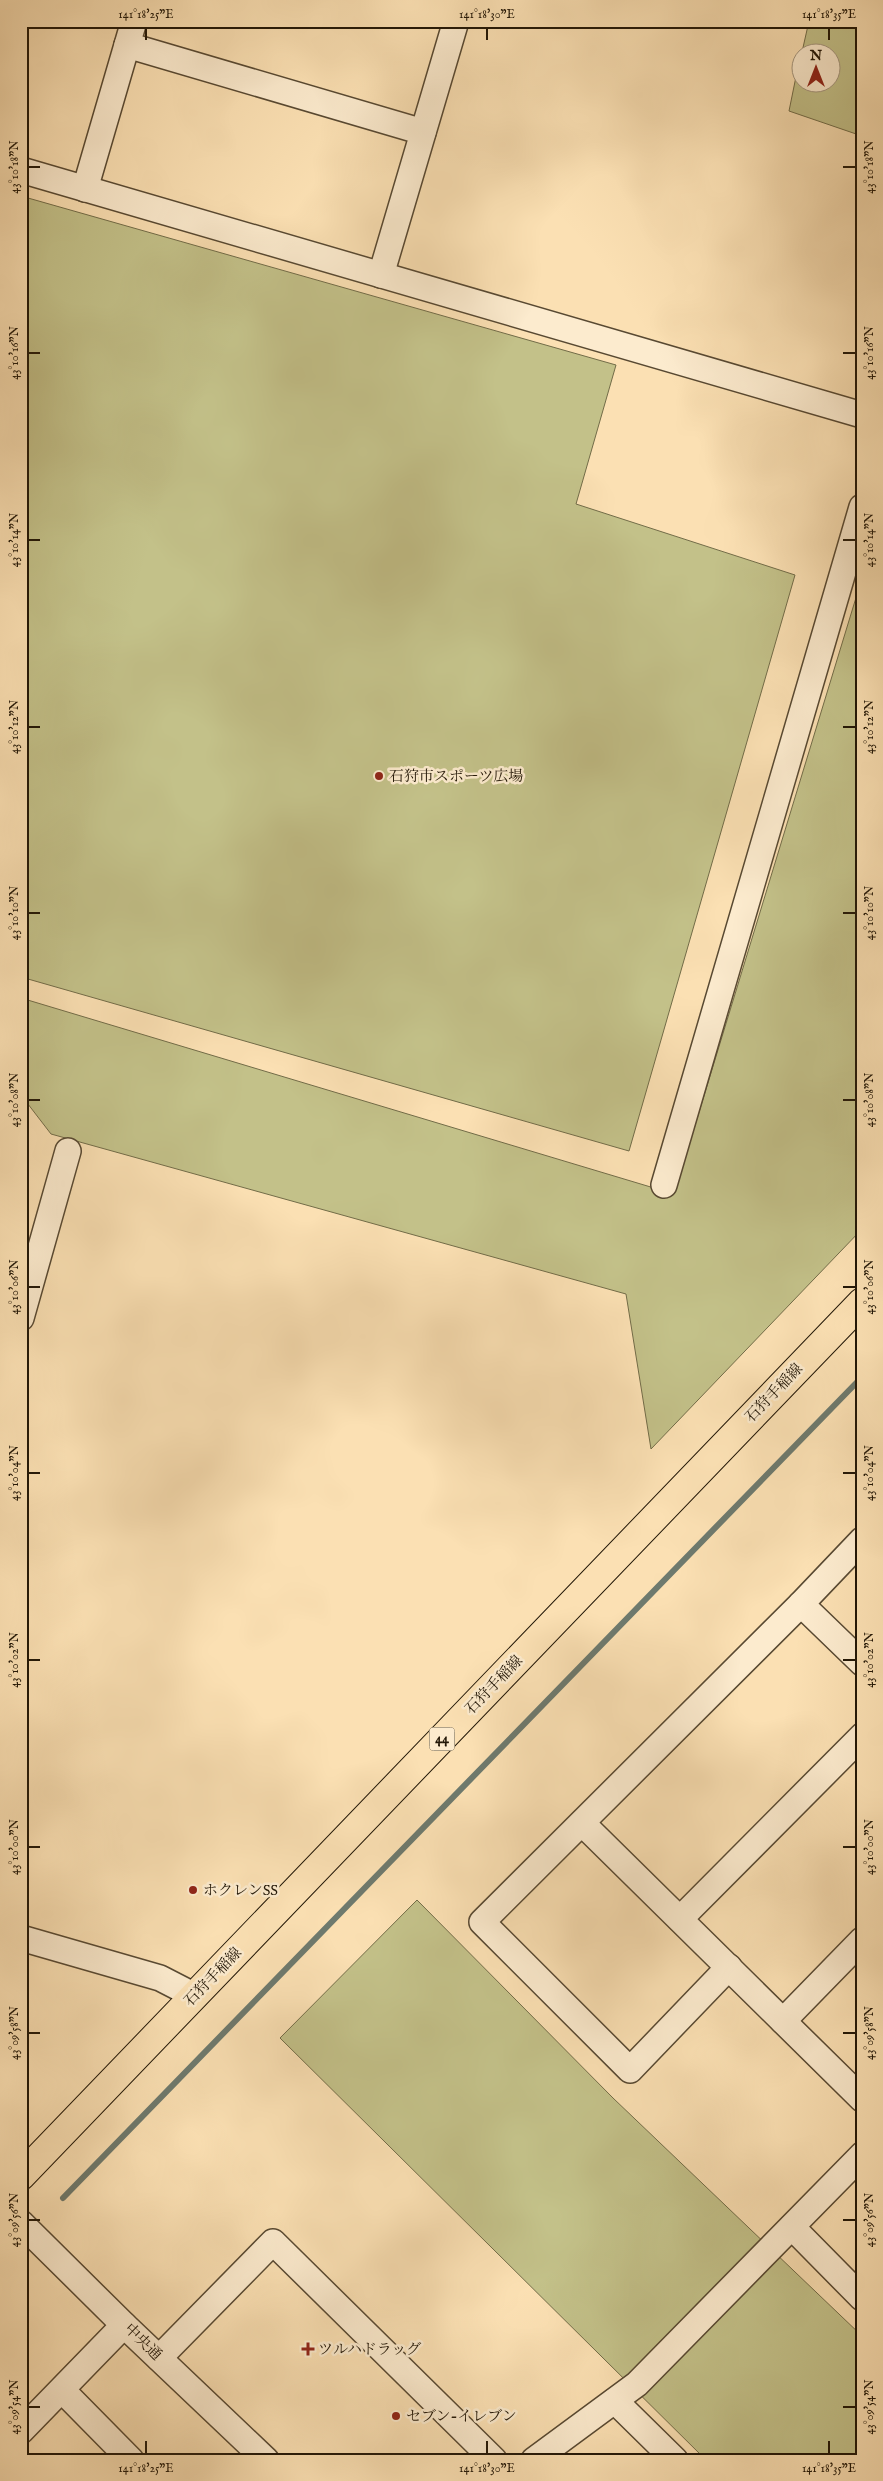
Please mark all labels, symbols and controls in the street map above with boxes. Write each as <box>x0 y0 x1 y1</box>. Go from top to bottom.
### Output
text: 141°18'25"E <box>118 7 174 22</box>
text: 141°18'30"E <box>459 7 515 22</box>
text: 141°18'35"E <box>802 7 856 22</box>
north arrow <box>790 42 840 92</box>
text: N <box>809 47 822 65</box>
text: 43°10'18"N <box>7 140 22 194</box>
text: 43°10'18"N <box>862 140 877 194</box>
text: 43°10'16"N <box>7 326 22 380</box>
text: 43°10'16"N <box>862 326 877 380</box>
text: 43°10'14"N <box>7 512 22 567</box>
text: 43°10'14"N <box>862 512 877 567</box>
text: 43°10'12"N <box>7 699 22 754</box>
text: 43°10'12"N <box>862 699 877 754</box>
place label: 石狩市スポーツ広場 <box>389 767 523 786</box>
marker: 石狩市スポーツ広場 <box>373 770 385 782</box>
text: 43°10'10"N <box>7 885 22 940</box>
text: 43°10'10"N <box>862 885 877 940</box>
text: 43°10'08"N <box>7 1072 22 1127</box>
text: 43°10'08"N <box>862 1072 877 1127</box>
text: 43°10'06"N <box>7 1259 22 1315</box>
text: 43°10'06"N <box>862 1259 877 1315</box>
street label: 石狩手稲線 <box>741 1359 807 1427</box>
text: 43°10'04"N <box>7 1444 22 1501</box>
text: 43°10'04"N <box>862 1444 877 1501</box>
text: 43°10'02"N <box>7 1632 22 1688</box>
text: 43°10'02"N <box>862 1632 877 1688</box>
street label: 石狩手稲線 <box>461 1651 527 1719</box>
road number: 44 <box>430 1728 454 1750</box>
text: 43°10'00"N <box>7 1818 22 1875</box>
text: 43°10'00"N <box>862 1818 877 1875</box>
place label: ホクレンSS <box>203 1881 278 1900</box>
marker: ホクレンSS <box>187 1884 199 1896</box>
street label: 石狩手稲線 <box>180 1943 246 2011</box>
text: 43°09'58"N <box>7 2005 22 2060</box>
text: 43°09'58"N <box>862 2005 877 2060</box>
text: 43°09'56"N <box>7 2192 22 2247</box>
text: 43°09'56"N <box>862 2192 877 2247</box>
street label: 中央通 <box>120 2320 166 2364</box>
place label: ツルハドラッグ <box>318 2340 421 2359</box>
marker: ツルハドラッグ <box>302 2343 314 2355</box>
text: 43°09'54"N <box>7 2379 22 2435</box>
text: 43°09'54"N <box>862 2379 877 2435</box>
place label: セブン-イレブン <box>406 2407 517 2426</box>
marker: セブン-イレブン <box>390 2410 402 2422</box>
text: 141°18'25"E <box>118 2461 174 2476</box>
text: 141°18'30"E <box>459 2461 515 2476</box>
text: 141°18'35"E <box>802 2461 856 2476</box>

